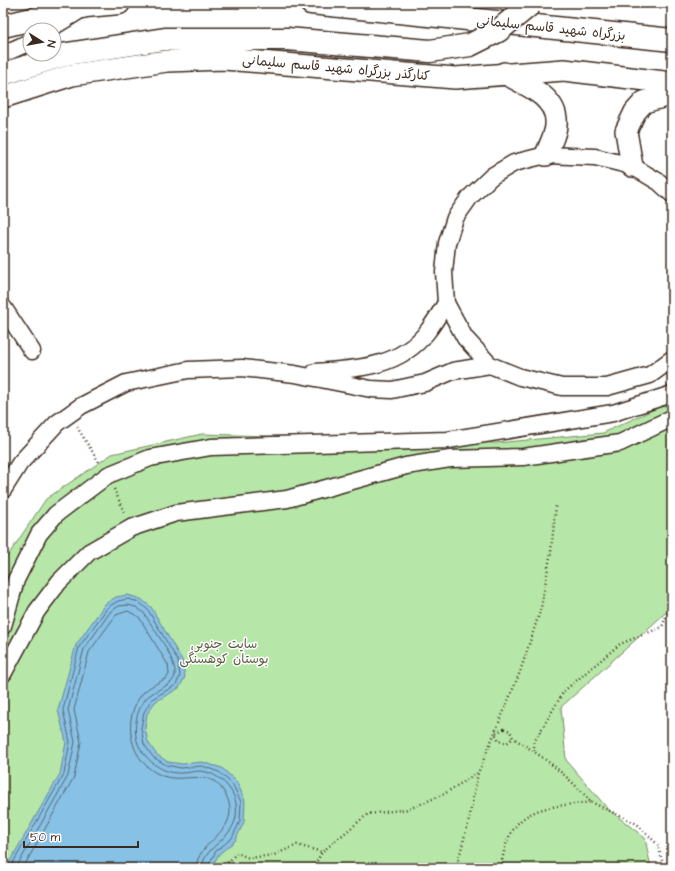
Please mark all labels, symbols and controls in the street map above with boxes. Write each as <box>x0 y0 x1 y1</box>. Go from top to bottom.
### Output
street label: بزرگراه شهید قاسم سلیمانی <box>476 11 626 46</box>
north arrow <box>22 22 62 62</box>
text: N <box>43 39 59 49</box>
street label: کنارگذر بزرگراه شهید قاسم سلیمانی <box>242 51 431 86</box>
park label: سایت جنوبی بوستان کوهسنگی <box>179 635 269 668</box>
scale bar <box>24 823 138 849</box>
text: 50 m <box>30 829 61 846</box>

